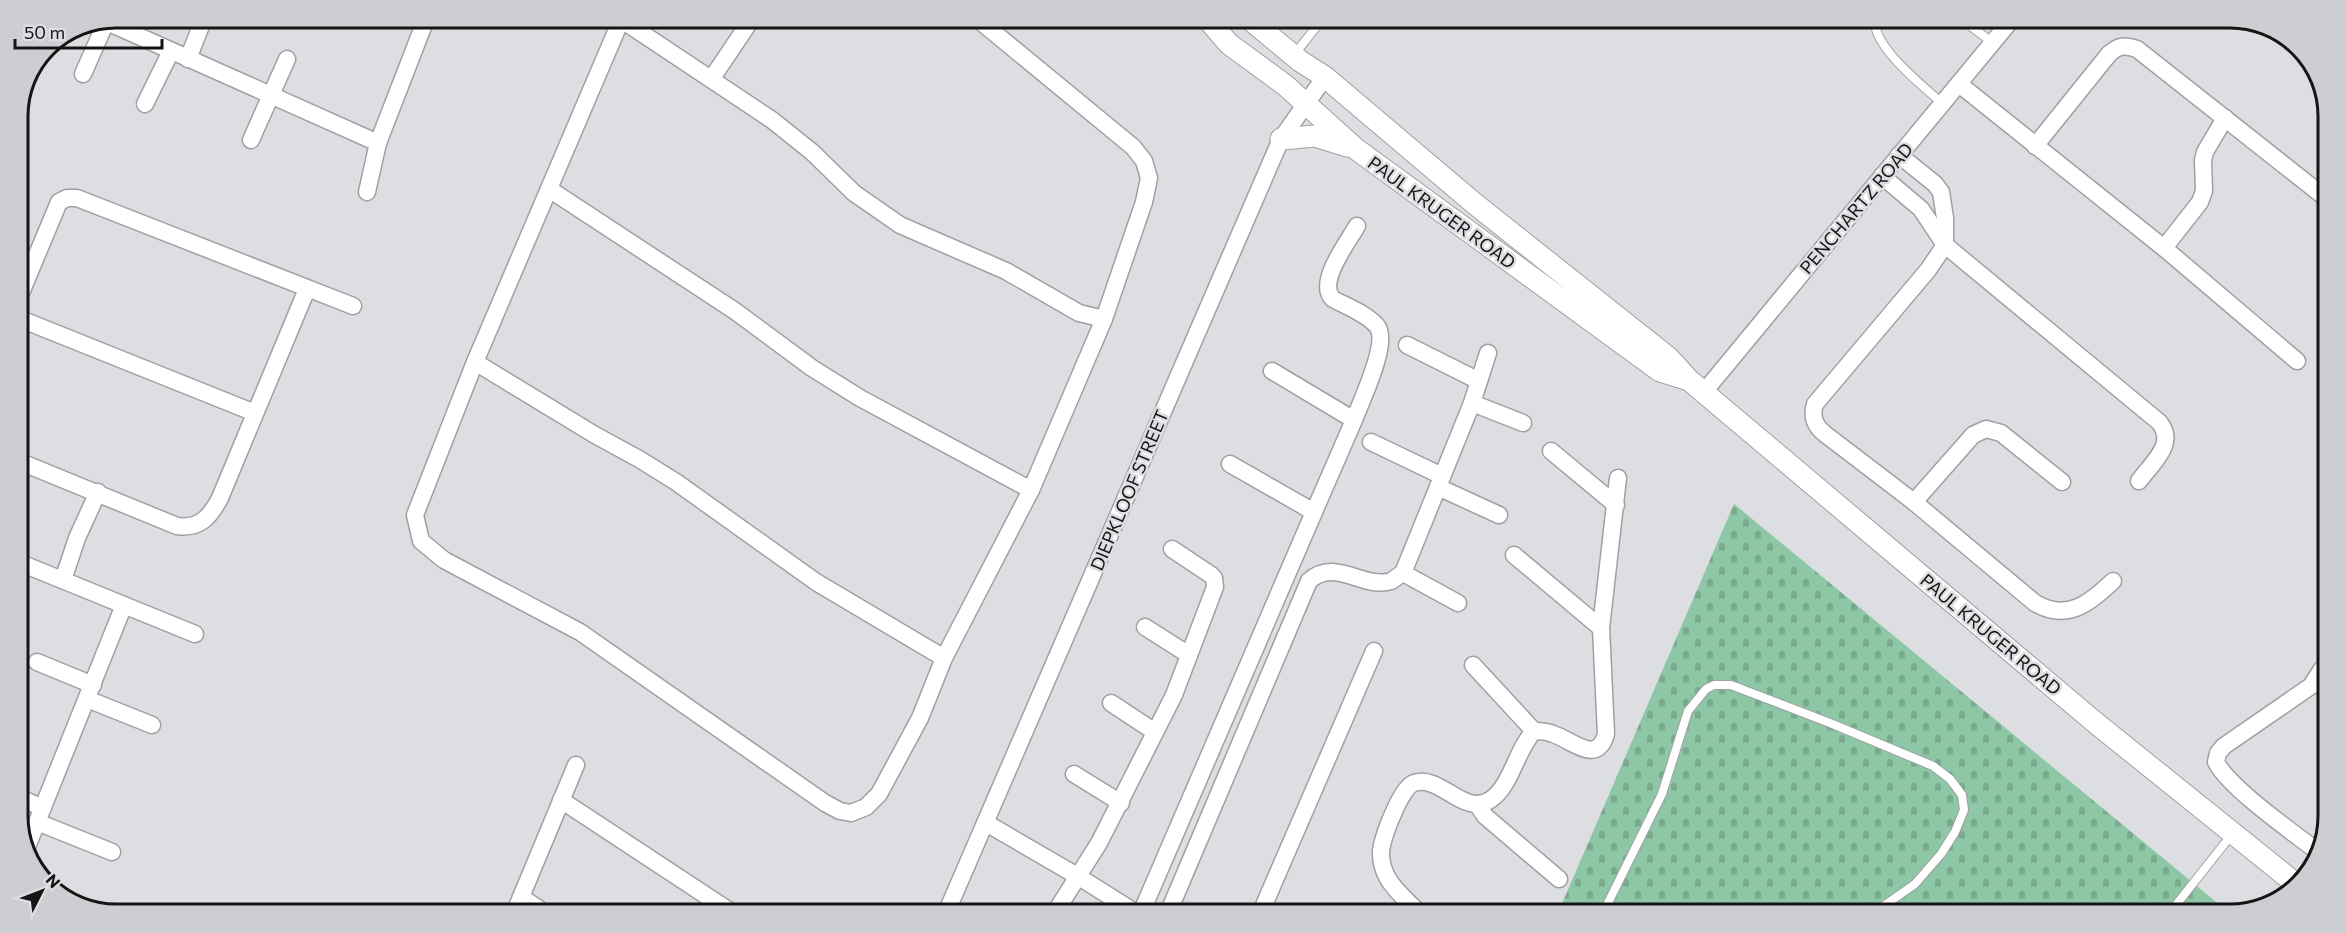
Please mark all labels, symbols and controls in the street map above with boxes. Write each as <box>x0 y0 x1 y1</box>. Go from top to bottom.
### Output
scale bar <box>15 12 162 50</box>
text: 50 m <box>24 21 65 43</box>
street label: PENCHARTZ ROAD <box>1795 138 1917 278</box>
street label: PAUL KRUGER ROAD <box>1364 151 1520 273</box>
street label: DIEPKLOOF STREET <box>1085 406 1173 574</box>
street label: PAUL KRUGER ROAD <box>1916 569 2066 699</box>
north arrow <box>12 861 72 921</box>
text: N <box>42 870 65 891</box>

